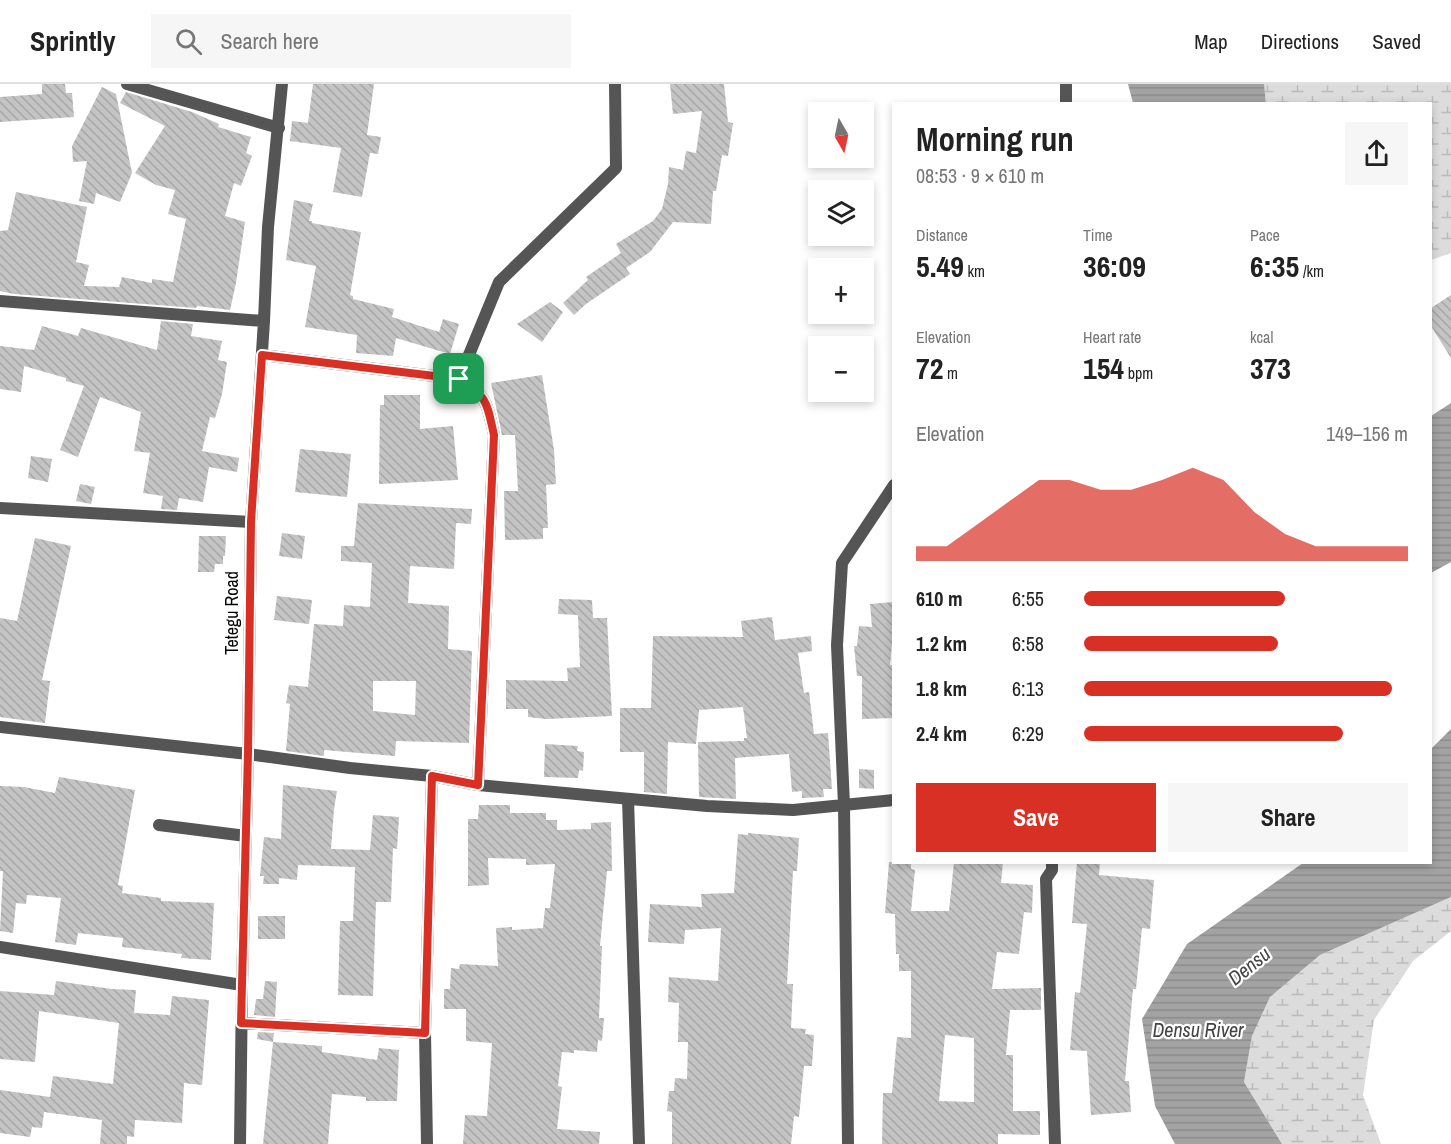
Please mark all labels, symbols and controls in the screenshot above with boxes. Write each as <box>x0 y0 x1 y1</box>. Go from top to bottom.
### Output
search box <box>151 14 571 68</box>
text: Sprintly <box>30 22 115 60</box>
icon: search <box>172 25 205 58</box>
text: Search here <box>220 26 319 56</box>
text: Map <box>1194 27 1228 56</box>
text: Directions <box>1261 27 1339 56</box>
text: Saved <box>1372 27 1421 56</box>
north arrow <box>808 102 874 168</box>
map controls <box>808 102 874 402</box>
text: Morning run <box>916 117 1074 161</box>
button: share <box>1345 122 1408 185</box>
text: 08:53 · 9 × 610 m <box>916 162 1044 189</box>
button: layers <box>808 180 874 246</box>
text: Distance <box>916 224 968 246</box>
text: Time <box>1083 224 1113 246</box>
text: Pace <box>1250 224 1280 246</box>
text: 5.49 <box>916 246 964 286</box>
text: 36:09 <box>1083 246 1146 286</box>
text: 6:35 <box>1250 246 1299 286</box>
button: + <box>808 258 874 324</box>
text: km <box>964 260 985 282</box>
text: /km <box>1299 260 1324 282</box>
text: Elevation <box>916 326 971 348</box>
text: Heart rate <box>1083 326 1141 348</box>
text: kcal <box>1250 326 1273 348</box>
button: − <box>808 336 874 402</box>
text: 72 <box>916 348 943 388</box>
text: 154 <box>1083 348 1124 388</box>
text: 373 <box>1250 348 1291 388</box>
pin <box>433 353 484 404</box>
icon: arrive <box>442 362 475 395</box>
text: m <box>943 362 958 384</box>
text: bpm <box>1124 362 1153 384</box>
text: Elevation <box>916 420 984 447</box>
text: 149–156 m <box>1326 420 1408 447</box>
street label: Tetegu Road <box>219 571 244 655</box>
text: 610 m <box>916 585 963 612</box>
text: 6:55 <box>1012 585 1044 612</box>
text: 1.2 km <box>916 630 967 657</box>
text: 6:58 <box>1012 630 1044 657</box>
text: 1.8 km <box>916 675 967 702</box>
text: 6:13 <box>1012 675 1044 702</box>
text: 2.4 km <box>916 720 967 747</box>
text: 6:29 <box>1012 720 1044 747</box>
button: Save <box>916 783 1156 852</box>
button: Share <box>1168 783 1408 852</box>
water label: Densu <box>1222 940 1276 991</box>
water label: Densu River <box>1152 1016 1244 1043</box>

